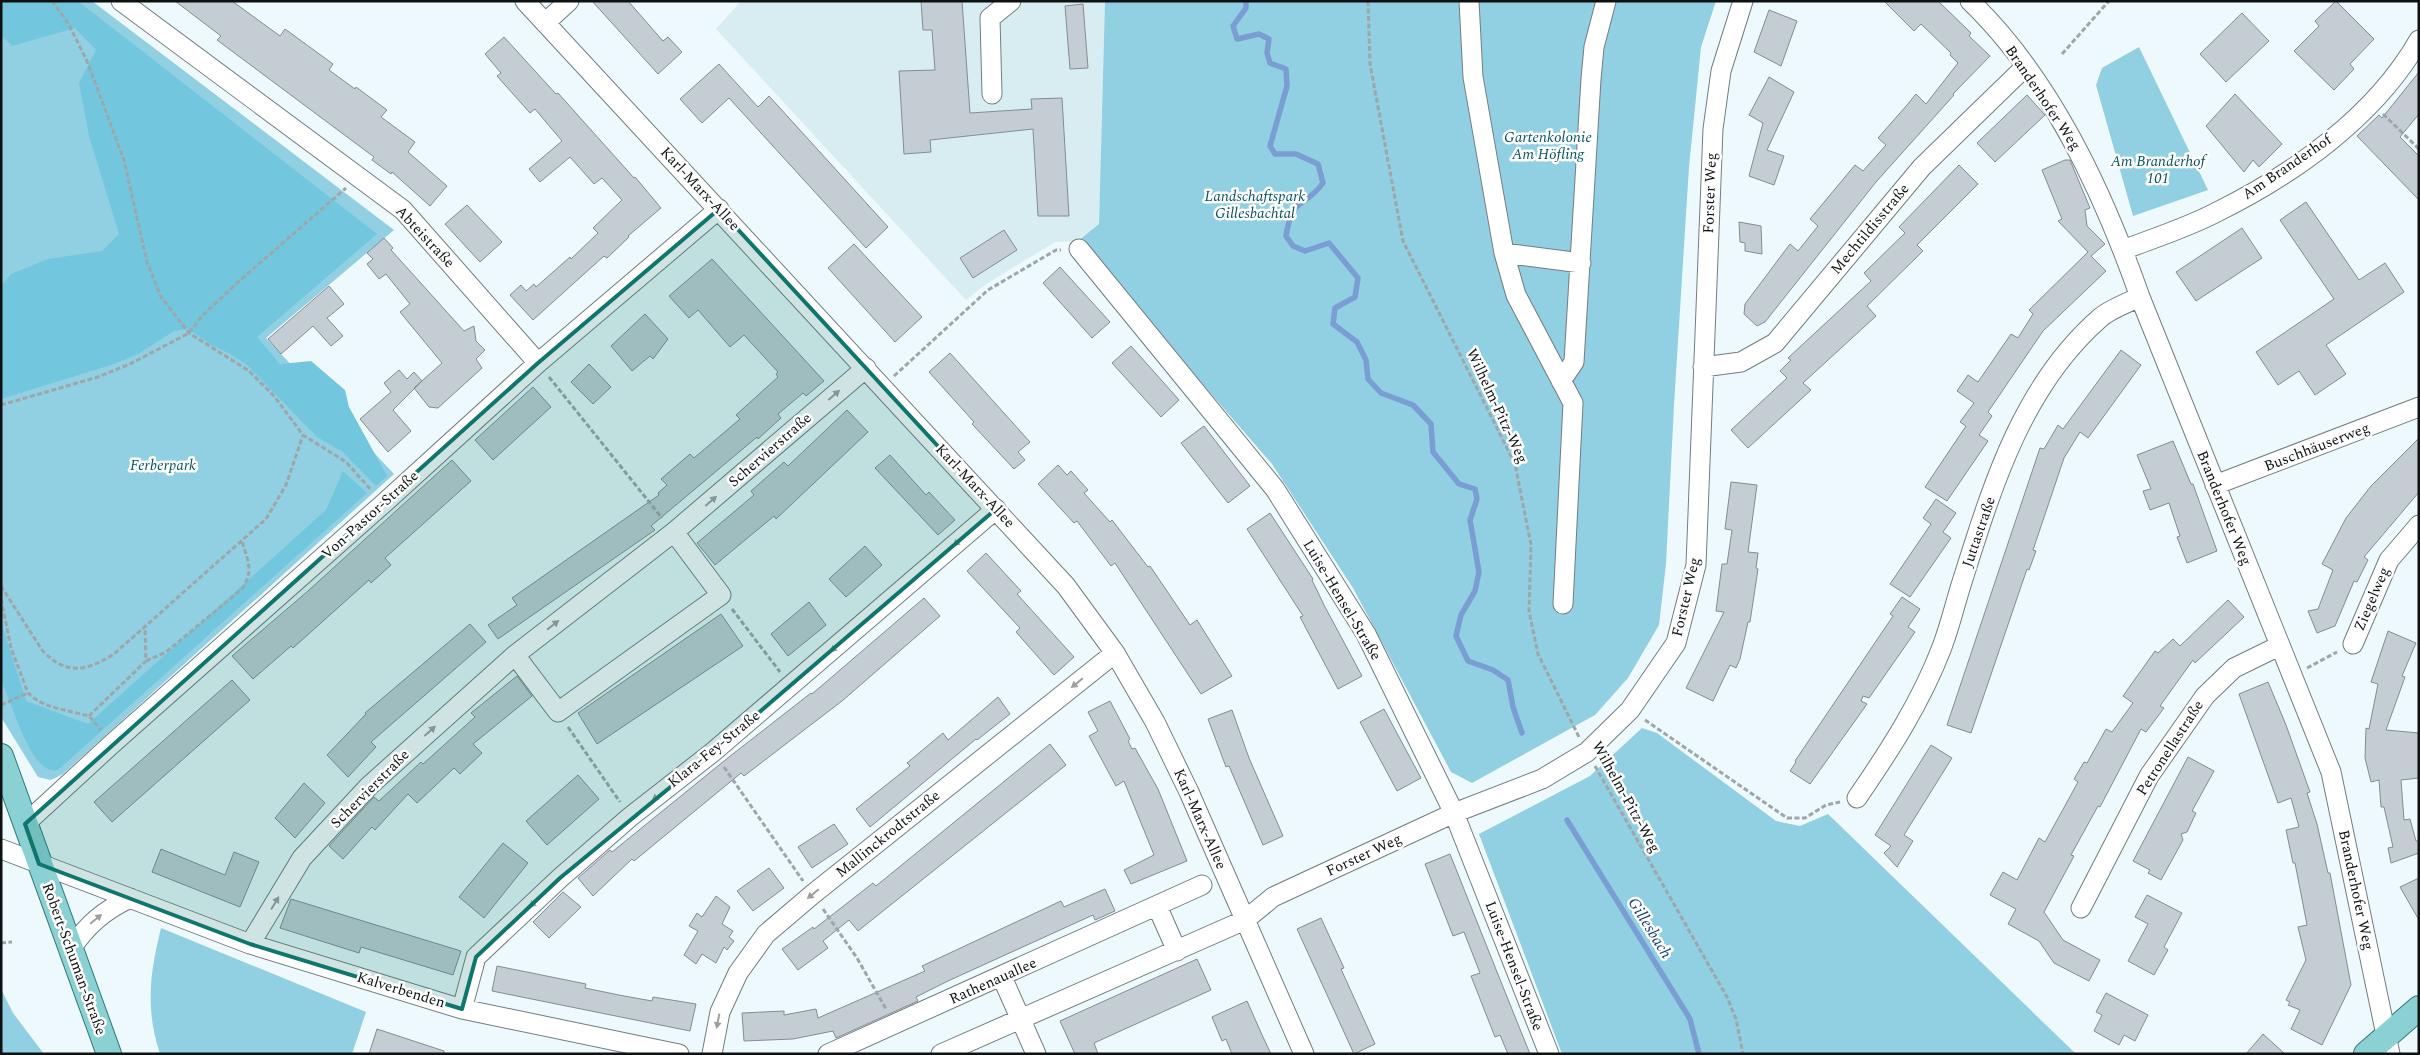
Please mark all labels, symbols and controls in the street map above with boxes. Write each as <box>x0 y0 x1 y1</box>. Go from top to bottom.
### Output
street label: Branderhofer Weg <box>1999 41 2087 155</box>
park label: Gartenkolonie Am Höfling <box>1504 126 1592 166</box>
street label: Am Branderhof <box>2238 127 2338 205</box>
street label: Karl-Marx-Allee <box>655 142 745 236</box>
park label: Am Branderhof 101 <box>2110 150 2208 190</box>
street label: Forster Weg <box>1697 152 1723 234</box>
street label: Mechtildisstraße <box>1825 178 1915 280</box>
park label: Landschaftspark Gillesbachtal <box>1205 185 1305 225</box>
street label: Abteistraße <box>390 201 460 273</box>
street label: Wilhelm-Pitz-Weg <box>1460 345 1534 467</box>
one-way arrow <box>828 389 840 401</box>
street label: Schervierstraße <box>723 407 817 493</box>
street label: Buschhäuserweg <box>2261 416 2373 478</box>
street label: Karl-Marx-Allee <box>930 439 1020 533</box>
street label: Branderhofer Weg <box>2190 447 2258 569</box>
park label: Ferberpark <box>130 454 196 477</box>
street label: Von-Pastor-Straße <box>316 465 424 565</box>
street label: Juttastraße <box>1956 493 2002 571</box>
one-way arrow <box>704 495 717 506</box>
one-way arrow <box>953 535 966 546</box>
street label: Luise-Hensel-Straße <box>1297 535 1387 665</box>
street label: Forster Weg <box>1666 555 1706 639</box>
street label: Ziegelweg <box>2348 563 2396 635</box>
one-way arrow <box>546 620 560 630</box>
one-way arrow <box>830 641 843 652</box>
one-way arrow <box>1071 678 1084 689</box>
street label: Petronellastraße <box>2130 696 2210 800</box>
street label: Klara-Fey-Straße <box>663 704 765 794</box>
one-way arrow <box>424 725 436 737</box>
street label: Wilhelm-Pitz-Weg <box>1586 737 1666 857</box>
street label: Schervierstraße <box>325 744 415 834</box>
street label: Karl-Marx-Allee <box>1167 765 1233 873</box>
street label: Mallinckrodtstraße <box>831 785 945 883</box>
one-way arrow <box>651 790 664 801</box>
street label: Forster Weg <box>1322 827 1406 883</box>
street label: Branderhofer Weg <box>2332 828 2380 952</box>
street label: Robert-Schuman-Straße <box>36 880 112 1038</box>
one-way arrow <box>807 888 820 899</box>
water label: Gillesbach <box>1622 893 1678 963</box>
one-way arrow <box>271 896 280 909</box>
one-way arrow <box>529 896 541 908</box>
street label: Luise-Hensel-Straße <box>1479 898 1549 1034</box>
one-way arrow <box>89 914 102 925</box>
street label: Rathenauallee <box>946 951 1040 1011</box>
street label: Kalverbenden <box>354 966 448 1014</box>
one-way arrow <box>714 1014 722 1029</box>

